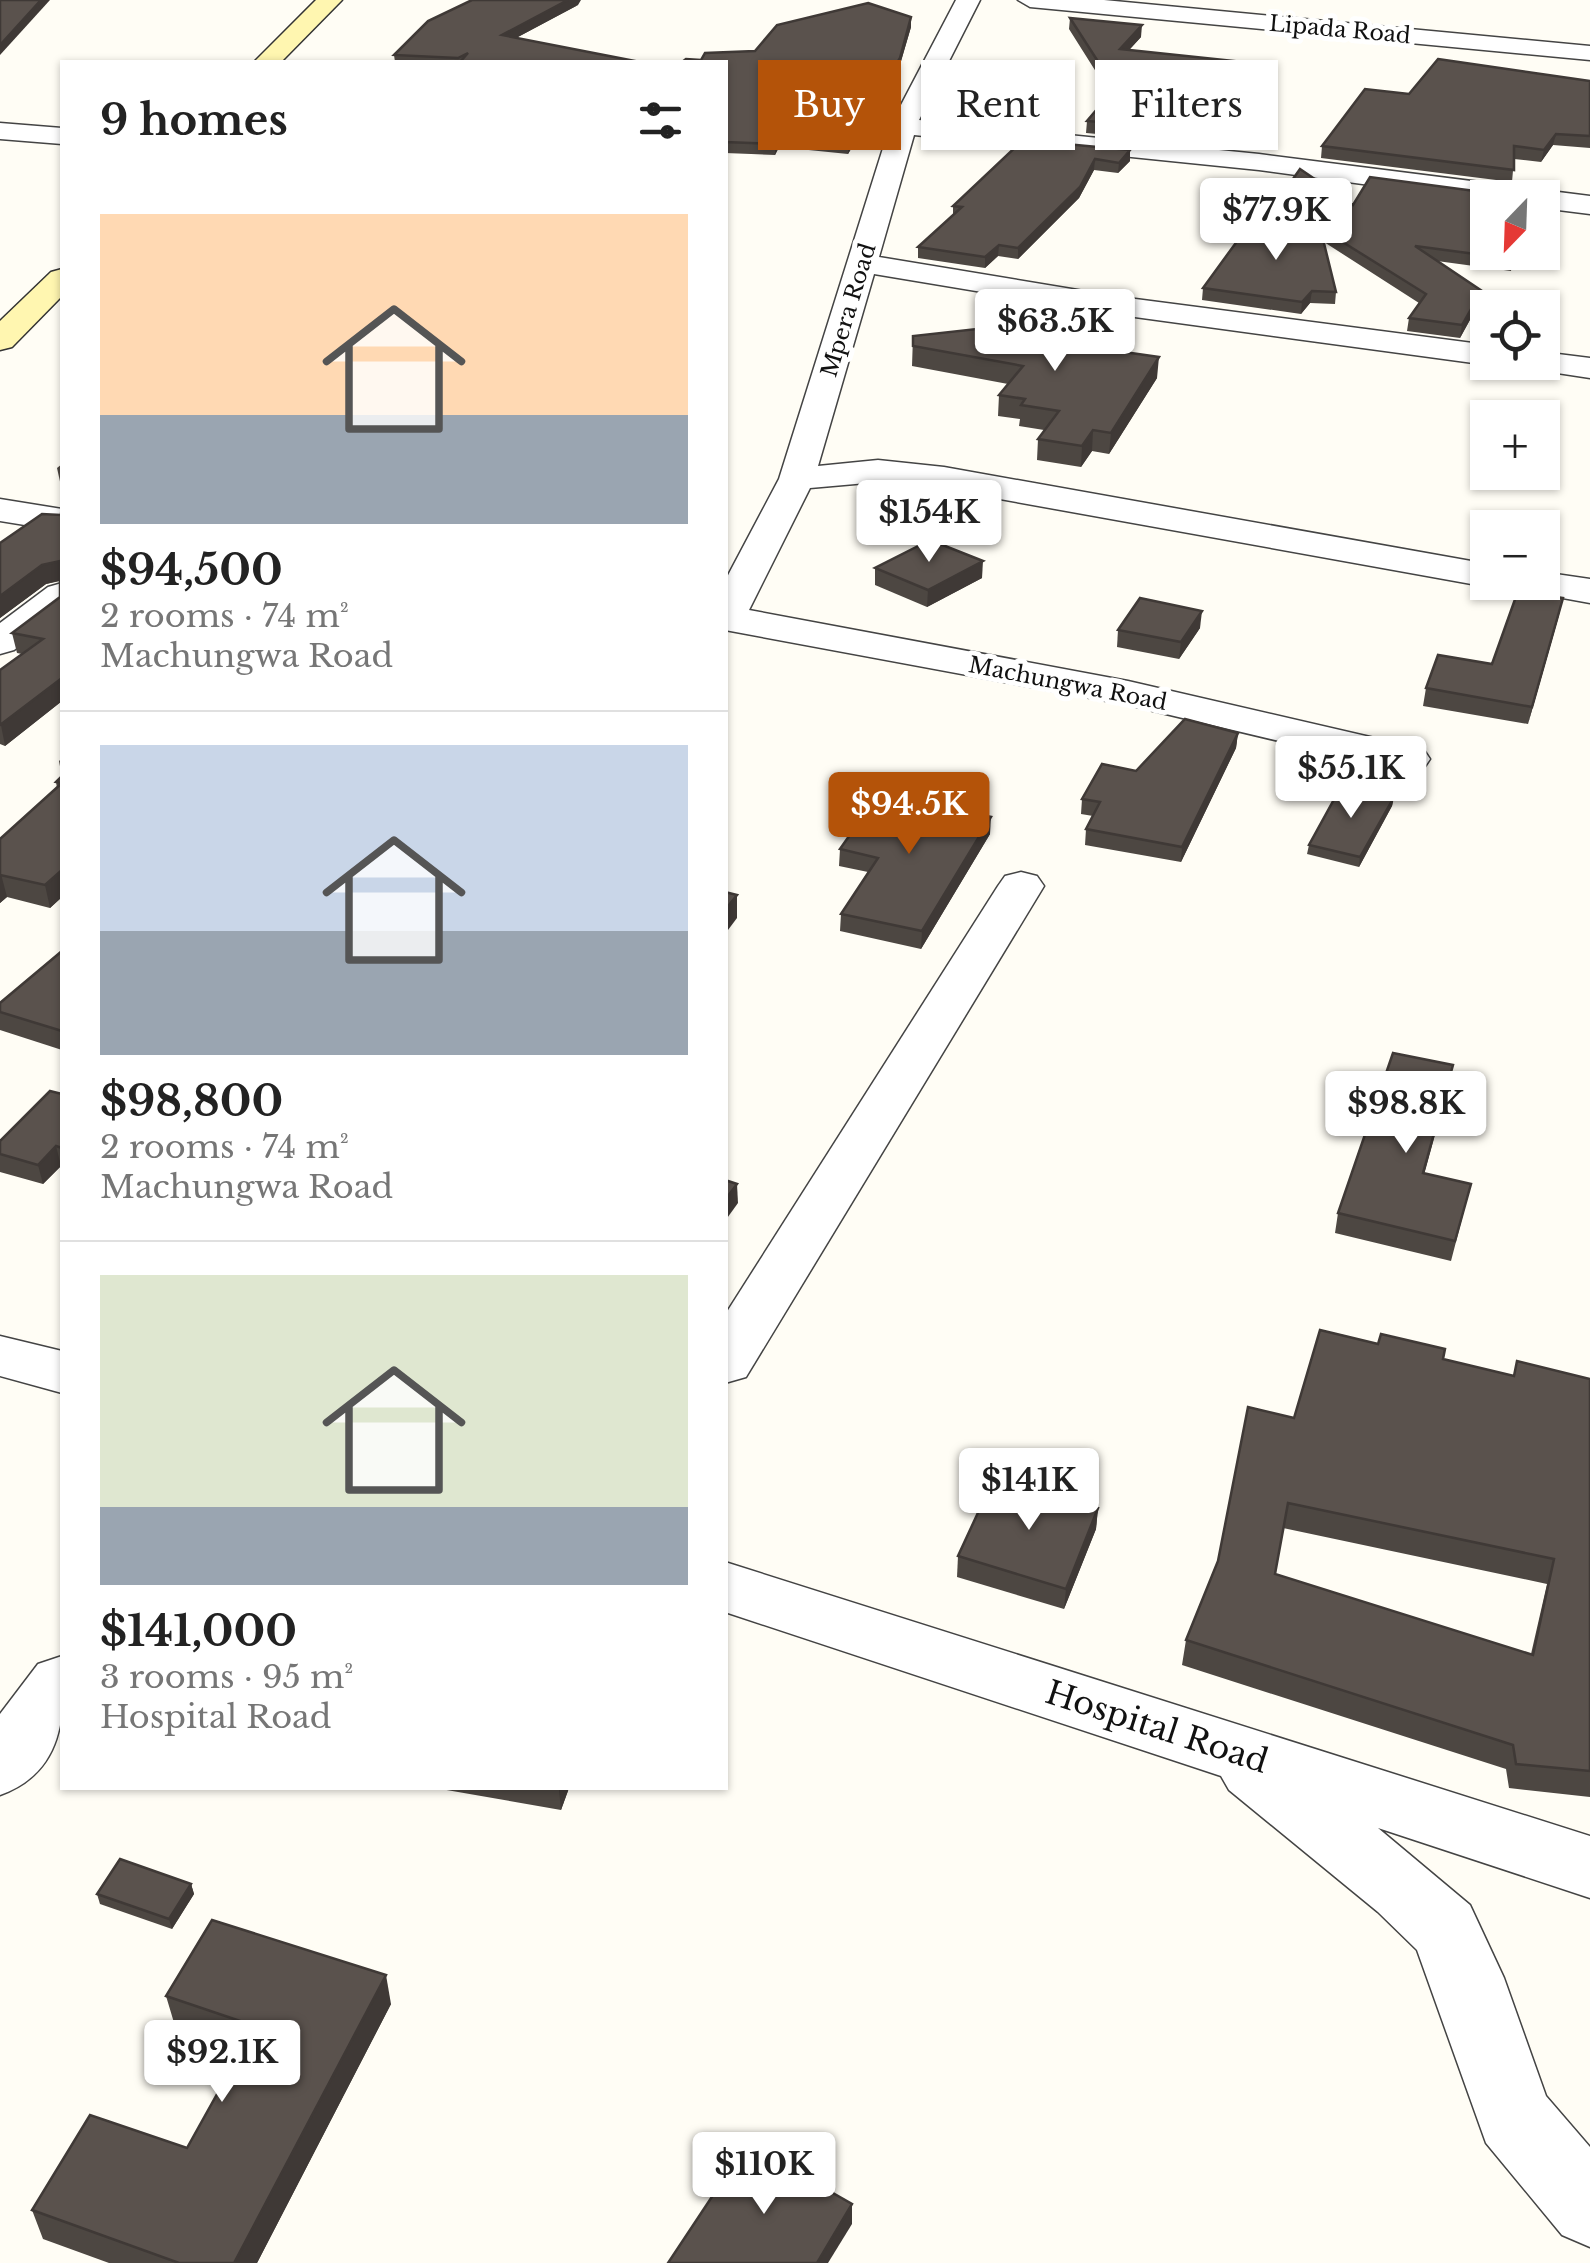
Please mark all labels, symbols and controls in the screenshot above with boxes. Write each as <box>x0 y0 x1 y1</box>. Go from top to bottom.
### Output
street label: Lipada Road <box>1268 10 1412 49</box>
chip: Buy <box>758 60 901 150</box>
chip: Rent <box>921 60 1075 150</box>
chip: Filters <box>1095 60 1278 150</box>
icon: filters <box>633 93 688 148</box>
text: 9 homes <box>100 94 288 146</box>
pin: $77.9K <box>1195 178 1357 263</box>
north arrow <box>1470 180 1560 270</box>
map controls <box>1470 180 1560 600</box>
text: $77.9K <box>1222 190 1330 230</box>
street label: Mpera Road <box>815 240 882 380</box>
icon: home <box>304 279 484 459</box>
pin: $63.5K <box>974 289 1136 374</box>
button: locate <box>1470 290 1560 380</box>
text: $63.5K <box>997 301 1113 341</box>
button: + <box>1470 400 1560 490</box>
pin: $154K <box>859 480 999 565</box>
text: $154K <box>878 492 980 532</box>
button: − <box>1470 510 1560 600</box>
text: $94,500 <box>100 544 283 596</box>
text: 2 rooms · 74 m² <box>100 596 349 636</box>
text: Machungwa Road <box>100 636 393 676</box>
street label: Machungwa Road <box>966 651 1170 716</box>
pin: $55.1K <box>1270 736 1432 821</box>
text: $55.1K <box>1297 748 1405 788</box>
pin: $94.5K <box>828 772 990 857</box>
text: $94.5K <box>850 784 968 824</box>
icon: home <box>304 810 484 990</box>
pin: $98.8K <box>1325 1071 1487 1156</box>
text: $98,800 <box>100 1075 283 1127</box>
text: $98.8K <box>1347 1083 1465 1123</box>
text: 2 rooms · 74 m² <box>100 1127 349 1167</box>
text: Machungwa Road <box>100 1167 393 1207</box>
icon: home <box>304 1340 484 1520</box>
pin: $141K <box>959 1448 1099 1533</box>
text: $141K <box>981 1460 1077 1500</box>
text: $141,000 <box>100 1605 297 1657</box>
text: 3 rooms · 95 m² <box>100 1657 353 1697</box>
street label: Hospital Road <box>1041 1672 1273 1782</box>
text: Hospital Road <box>100 1697 331 1737</box>
pin: $92.1K <box>141 2020 303 2105</box>
text: $92.1K <box>166 2032 278 2072</box>
pin: $110K <box>694 2132 834 2217</box>
text: $110K <box>715 2144 813 2184</box>

